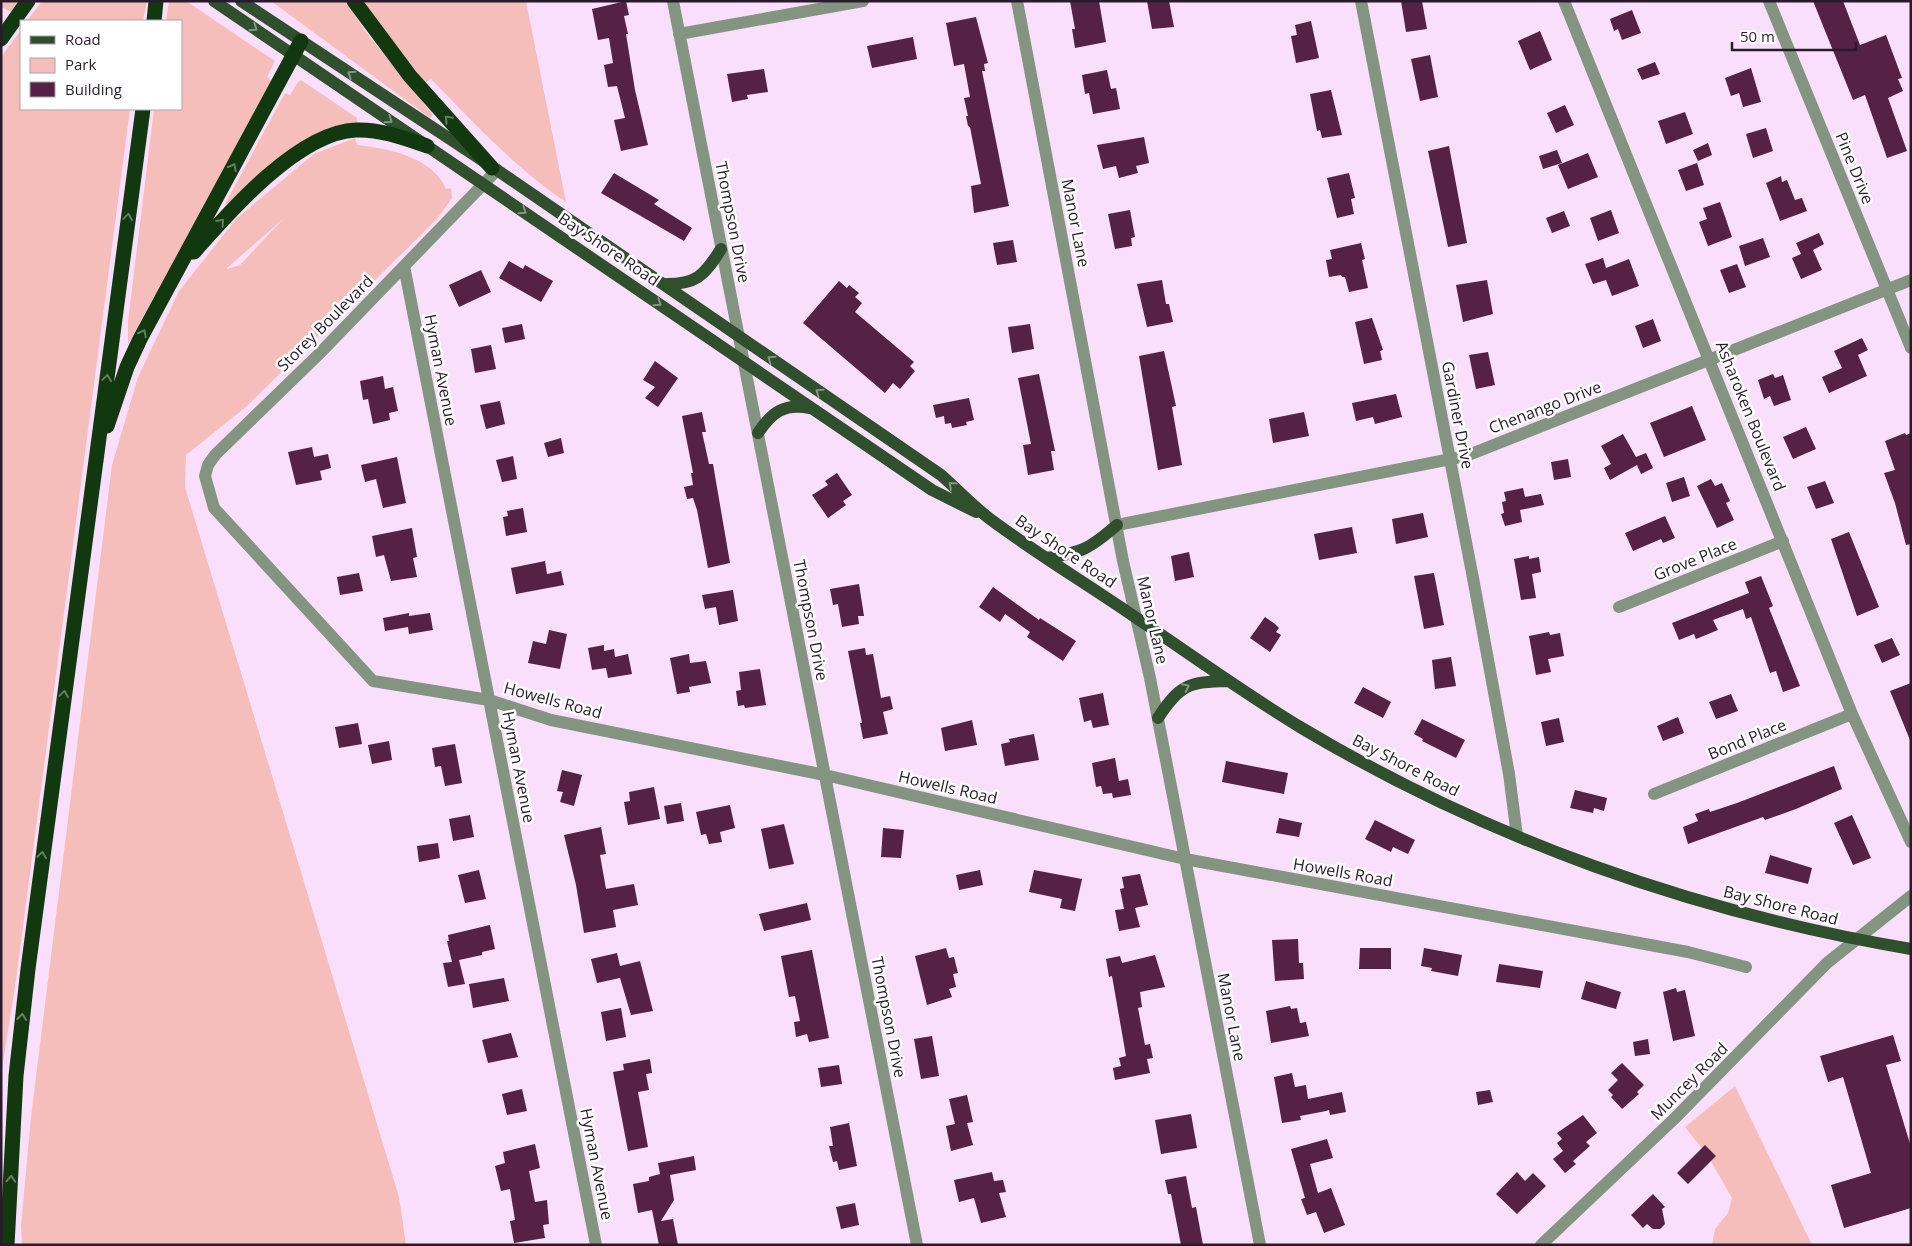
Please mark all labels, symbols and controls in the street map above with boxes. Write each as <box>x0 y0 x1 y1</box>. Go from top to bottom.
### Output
legend <box>20 20 182 110</box>
scale bar <box>1732 20 1856 52</box>
one-way arrow <box>249 22 258 32</box>
text: 50 m <box>1740 26 1775 46</box>
text: Road <box>65 29 101 49</box>
text: Park <box>65 54 96 74</box>
one-way arrow <box>347 71 357 80</box>
text: Building <box>65 79 122 99</box>
one-way arrow <box>383 114 393 123</box>
one-way arrow <box>445 115 454 124</box>
street label: Pine Drive <box>1831 129 1879 207</box>
street label: Thompson Drive <box>710 159 756 285</box>
one-way arrow <box>227 163 237 172</box>
street label: Manor Lane <box>1057 177 1095 269</box>
one-way arrow <box>518 205 527 214</box>
street label: Bay Shore Road <box>554 207 664 291</box>
one-way arrow <box>123 213 133 221</box>
one-way arrow <box>215 218 224 227</box>
street label: Storey Boulevard <box>272 270 378 376</box>
one-way arrow <box>652 297 661 306</box>
street label: Hyman Avenue <box>419 312 463 428</box>
one-way arrow <box>137 330 147 339</box>
street label: Asharoken Boulevard <box>1711 338 1791 494</box>
one-way arrow <box>768 356 777 365</box>
street label: Gardiner Drive <box>1437 359 1479 471</box>
one-way arrow <box>101 374 111 382</box>
street label: Chenango Drive <box>1485 375 1605 439</box>
one-way arrow <box>816 389 825 398</box>
one-way arrow <box>949 482 958 491</box>
street label: Bay Shore Road <box>1011 509 1121 593</box>
street label: Grove Place <box>1650 532 1740 586</box>
street label: Thompson Drive <box>788 557 834 683</box>
street label: Manor Lane <box>1132 574 1174 666</box>
street label: Howells Road <box>501 676 605 724</box>
one-way arrow <box>1181 683 1190 693</box>
one-way arrow <box>58 690 69 698</box>
street label: Hyman Avenue <box>497 709 541 825</box>
street label: Bond Place <box>1704 713 1790 765</box>
street label: Bay Shore Road <box>1349 729 1463 801</box>
street label: Howells Road <box>896 765 1000 809</box>
one-way arrow <box>37 851 47 860</box>
street label: Howells Road <box>1291 852 1395 892</box>
street label: Bay Shore Road <box>1721 880 1841 930</box>
street label: Thompson Drive <box>866 954 912 1080</box>
street label: Manor Lane <box>1213 971 1251 1063</box>
one-way arrow <box>16 1012 27 1020</box>
street label: Muncey Road <box>1646 1038 1732 1124</box>
street label: Hyman Avenue <box>575 1106 619 1222</box>
one-way arrow <box>5 1174 16 1182</box>

